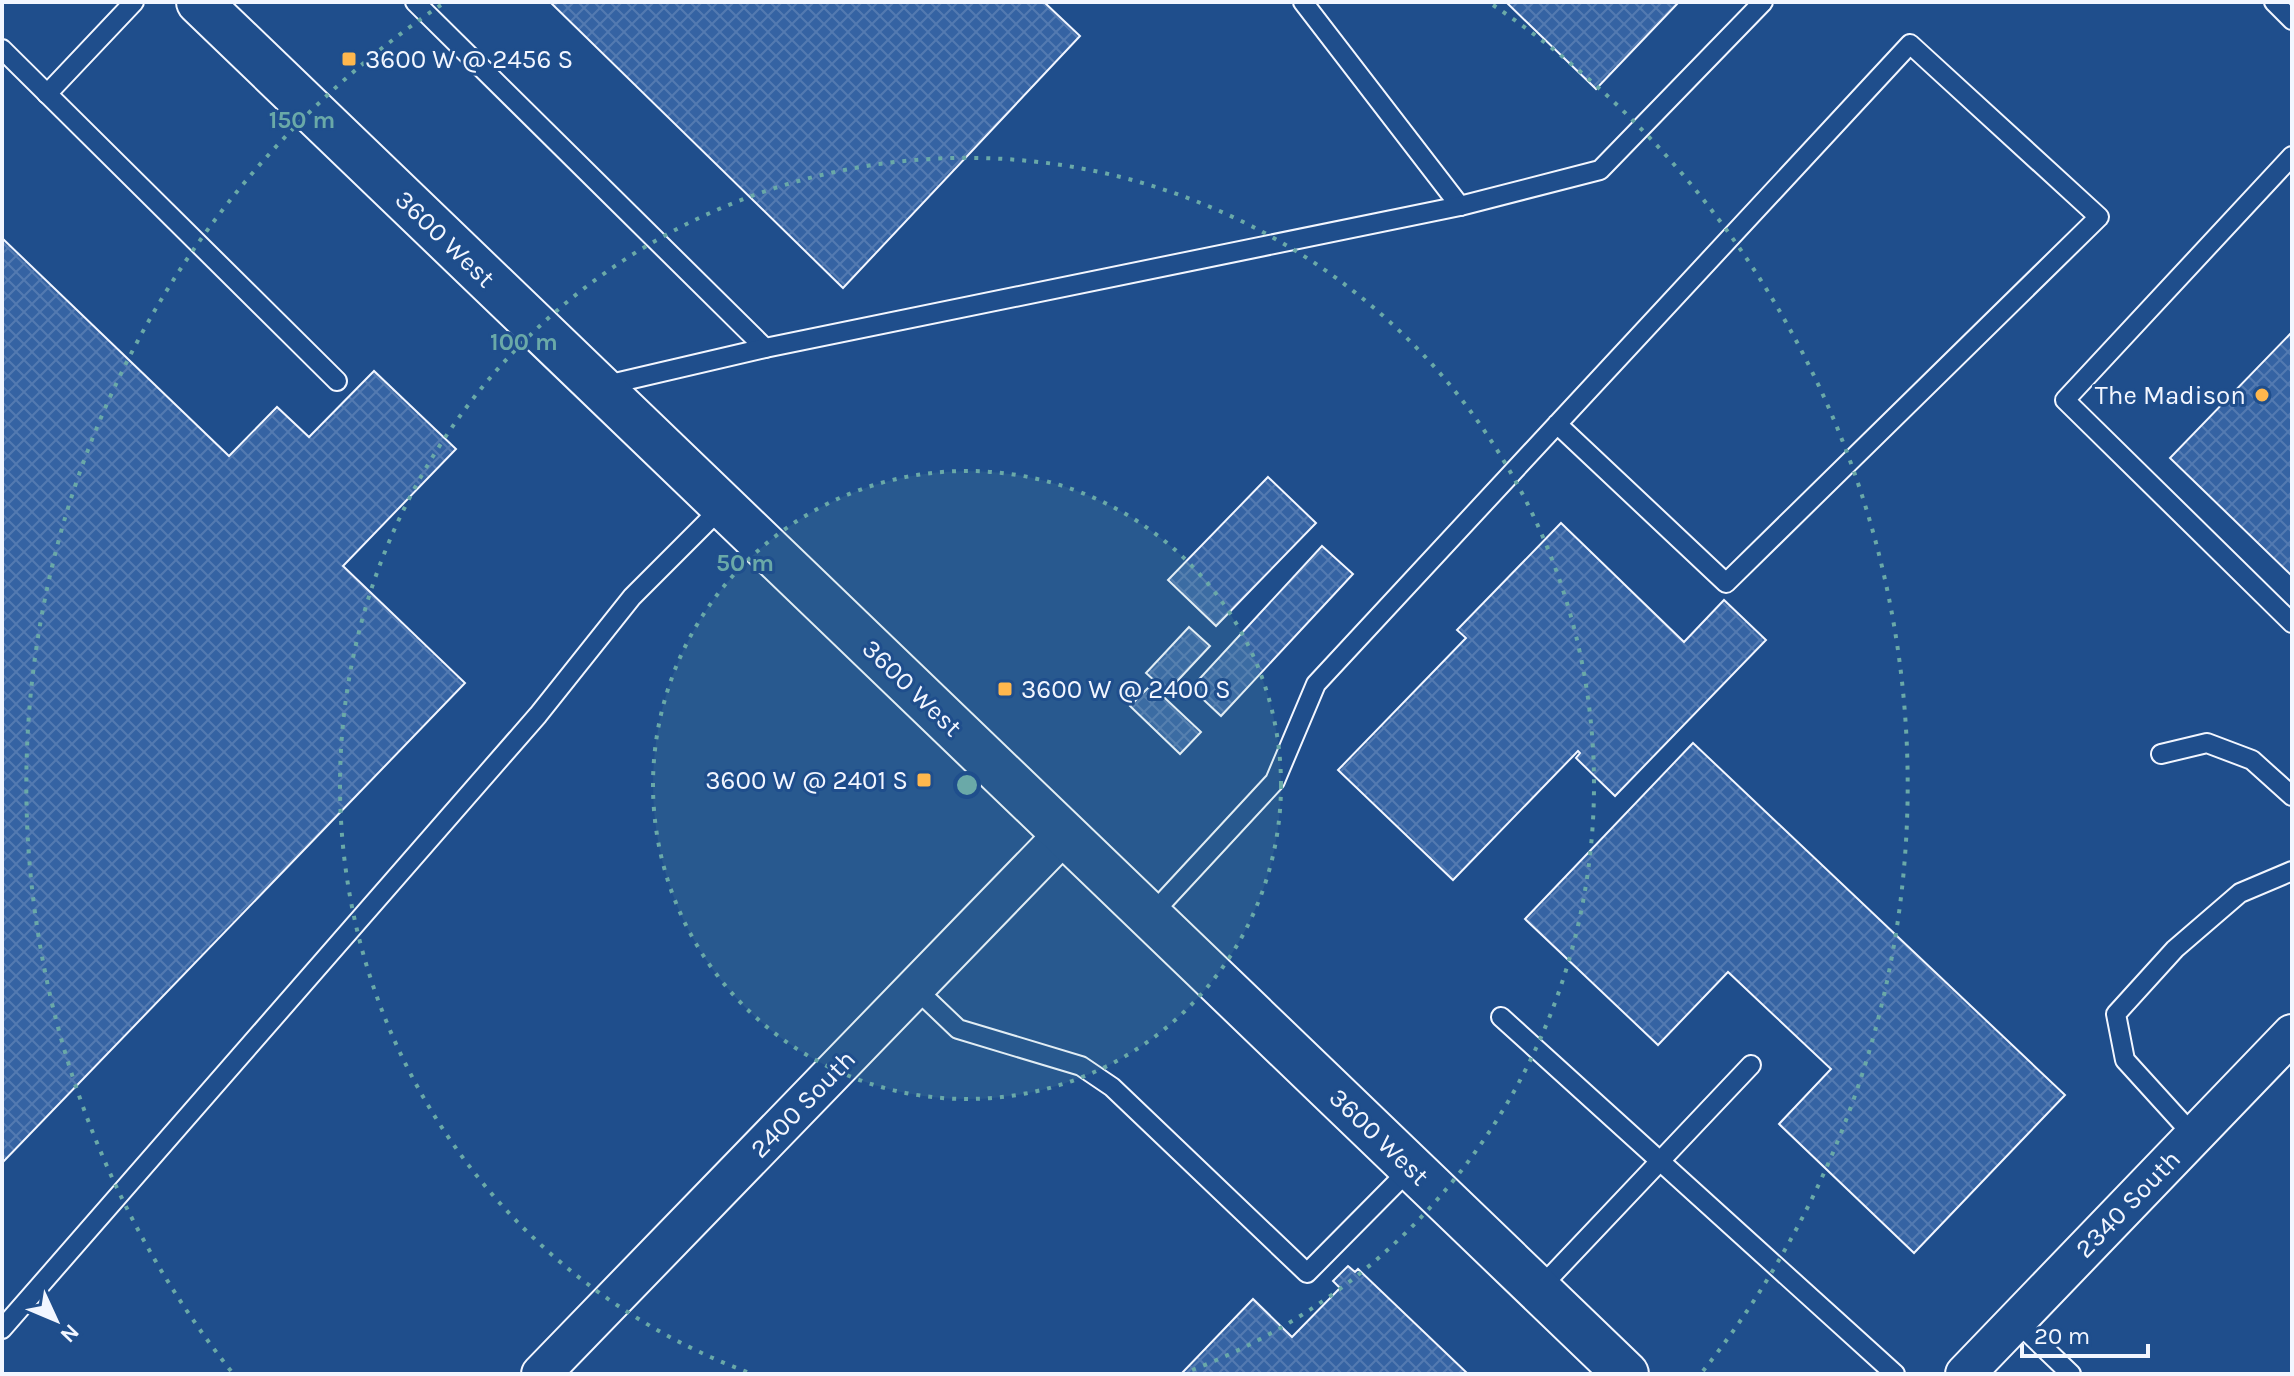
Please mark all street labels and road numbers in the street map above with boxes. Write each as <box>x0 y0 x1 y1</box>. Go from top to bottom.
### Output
street label: 3600 West <box>389 184 501 294</box>
street label: 3600 West <box>856 633 968 743</box>
street label: 2400 South <box>744 1044 862 1164</box>
street label: 3600 West <box>1323 1082 1435 1192</box>
street label: 2340 South <box>2069 1144 2187 1264</box>

